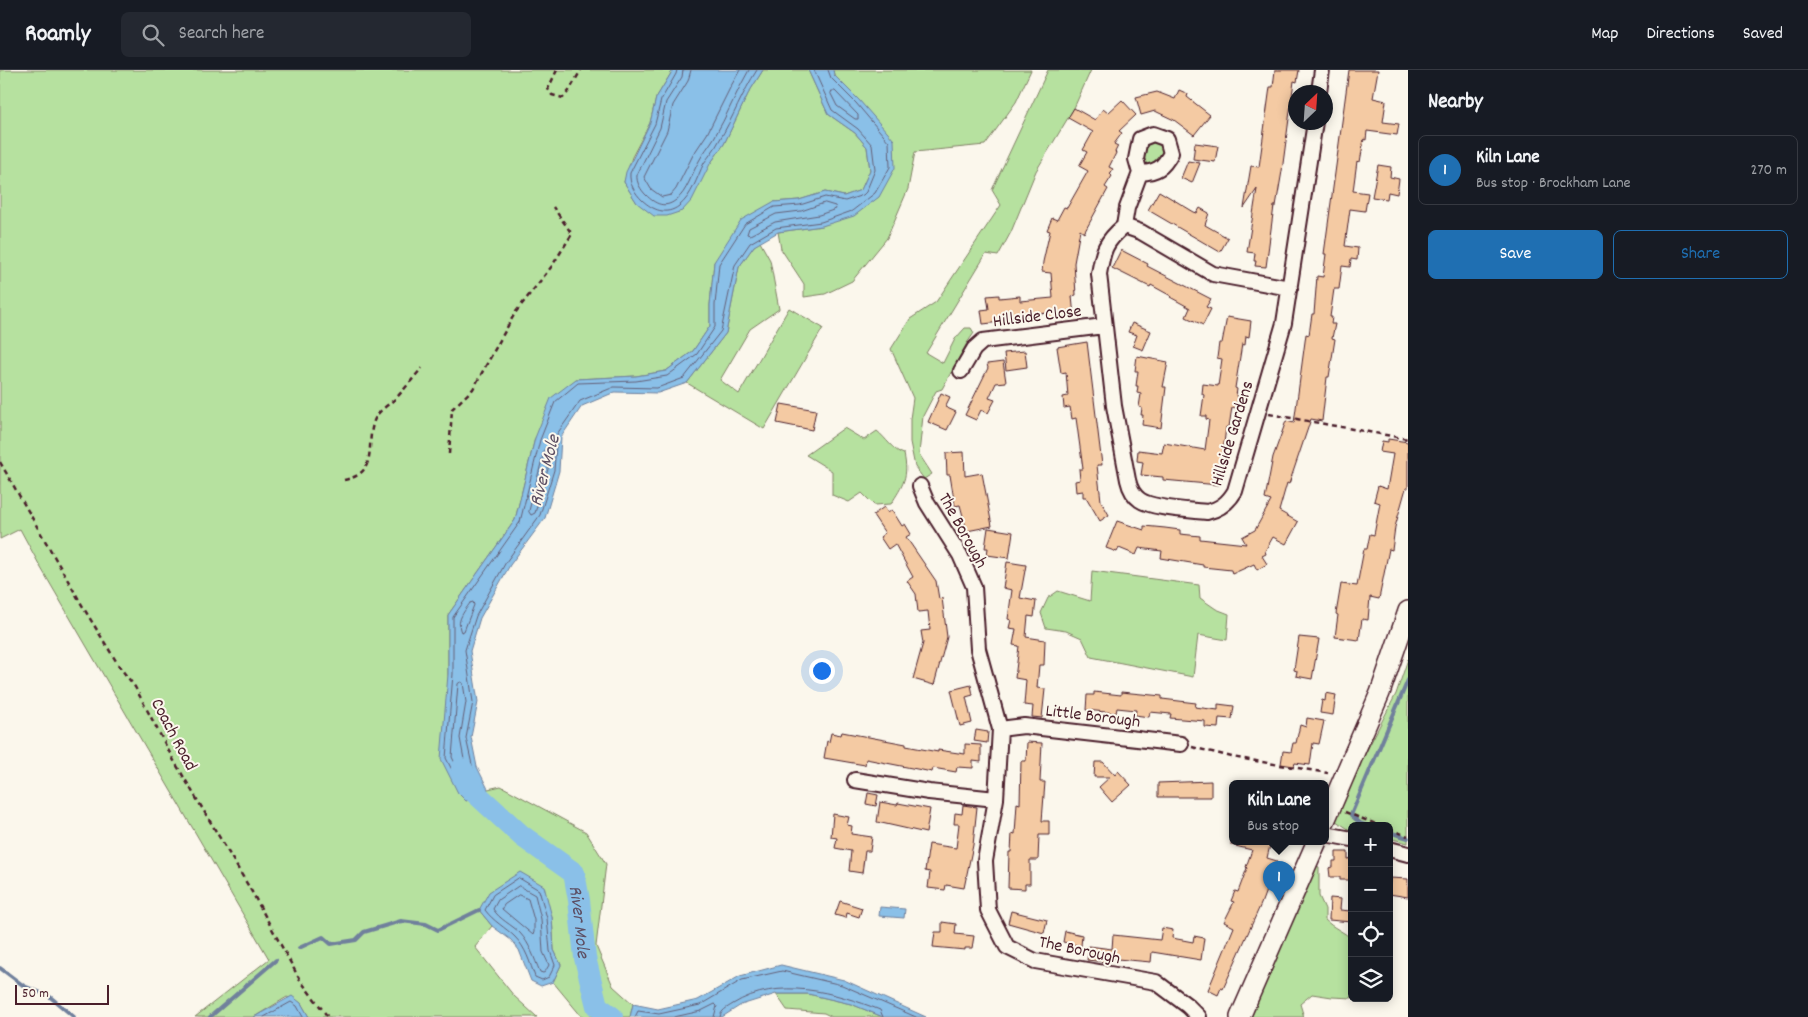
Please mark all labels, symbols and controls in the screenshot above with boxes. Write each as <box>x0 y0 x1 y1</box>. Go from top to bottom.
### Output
search box <box>121 12 471 57</box>
text: Roamly <box>25 18 91 52</box>
icon: search <box>139 21 167 49</box>
text: Search here <box>179 21 264 48</box>
text: Map <box>1591 22 1618 47</box>
text: Directions <box>1646 22 1715 47</box>
text: Saved <box>1743 22 1783 47</box>
north arrow <box>1288 85 1333 130</box>
text: Nearby <box>1428 88 1483 118</box>
text: Kiln Lane <box>1476 145 1540 172</box>
text: 1 <box>1443 159 1447 182</box>
text: 270 m <box>1751 159 1787 182</box>
text: Bus stop · Brockham Lane <box>1476 172 1631 195</box>
button: Save <box>1428 230 1603 279</box>
button: Share <box>1613 230 1788 279</box>
street label: Hillside Close <box>992 300 1083 335</box>
street label: Hillside Gardens <box>1206 378 1261 489</box>
water label: River Mole <box>524 431 569 510</box>
street label: The Borough <box>931 489 993 573</box>
your location <box>809 658 835 684</box>
street label: Coach Road <box>143 695 202 776</box>
street label: Little Borough <box>1044 699 1142 736</box>
popup <box>1229 780 1329 845</box>
text: Kiln Lane <box>1247 788 1311 815</box>
text: Bus stop <box>1247 815 1299 838</box>
map controls <box>1348 822 1393 1002</box>
button: + <box>1348 822 1393 867</box>
pin: 1 <box>1263 861 1295 902</box>
button: − <box>1348 867 1393 912</box>
water label: River Mole <box>560 883 595 961</box>
button: locate <box>1348 912 1393 957</box>
street label: The Borough <box>1036 931 1122 972</box>
button: layers <box>1348 957 1393 1002</box>
scale bar <box>15 982 109 1005</box>
text: 50 m <box>22 984 49 1004</box>

